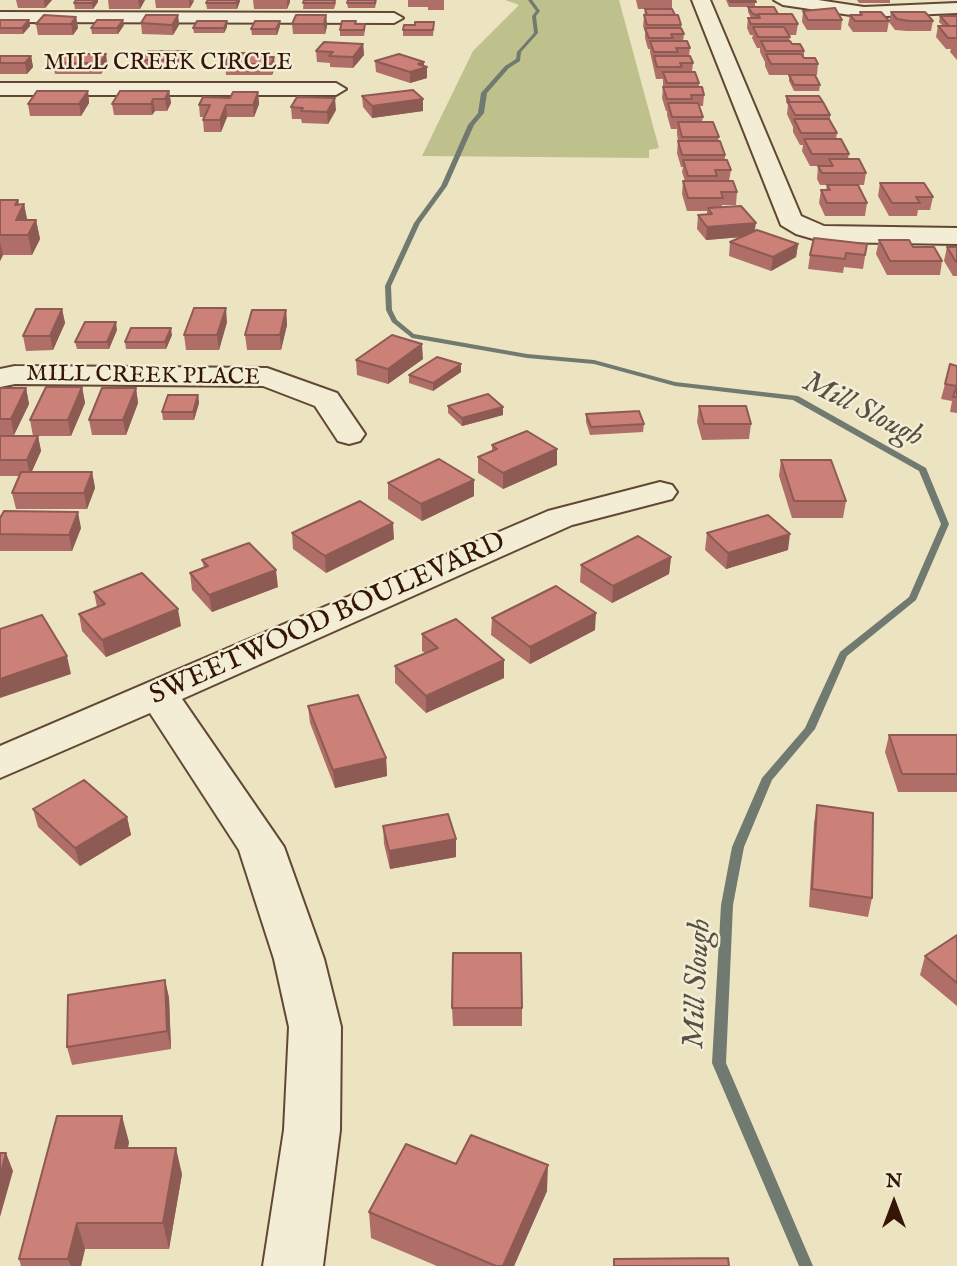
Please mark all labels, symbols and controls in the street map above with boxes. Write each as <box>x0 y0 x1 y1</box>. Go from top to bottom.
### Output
street label: MILL CREEK CIRCLE <box>44 50 292 78</box>
street label: MILL CREEK PLACE <box>26 361 260 393</box>
water label: Mill Slough <box>796 365 928 457</box>
street label: SWEETWOOD BOULEVARD <box>145 526 511 714</box>
water label: Mill Slough <box>678 918 720 1050</box>
north arrow <box>859 1168 929 1238</box>
text: N <box>886 1170 902 1194</box>

